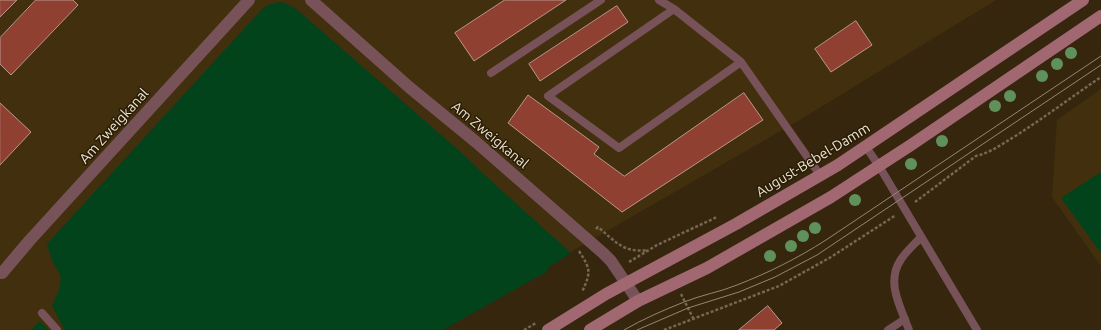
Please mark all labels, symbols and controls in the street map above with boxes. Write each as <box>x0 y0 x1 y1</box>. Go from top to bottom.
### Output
street label: Am Zweigkanal <box>76 85 152 167</box>
street label: Am Zweigkanal <box>448 98 532 172</box>
street label: August-Bebel-Damm <box>753 119 873 201</box>

